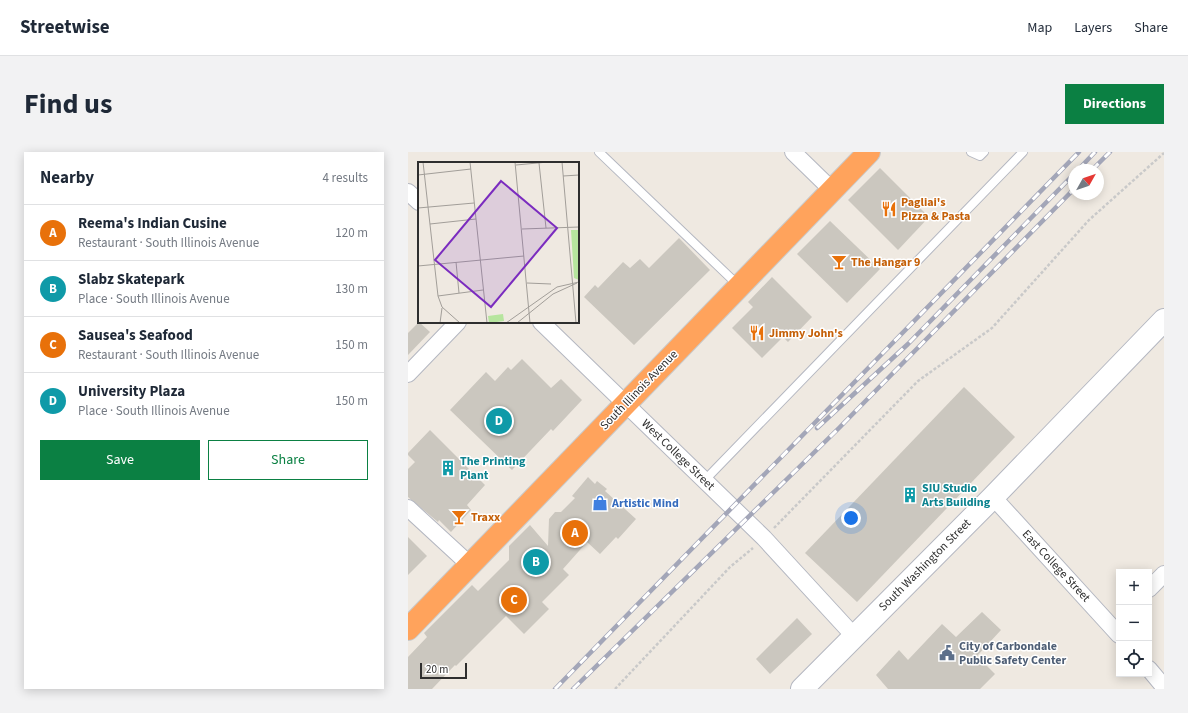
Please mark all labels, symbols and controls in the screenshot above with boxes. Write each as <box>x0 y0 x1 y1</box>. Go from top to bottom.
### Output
text: Streetwise <box>20 14 110 41</box>
text: Map <box>1027 18 1052 38</box>
text: Layers <box>1074 18 1112 38</box>
text: Share <box>1134 18 1168 38</box>
text: Find us <box>24 84 112 124</box>
button: Directions <box>1065 84 1164 124</box>
inset map <box>418 162 579 323</box>
north arrow <box>1068 164 1104 200</box>
text: Nearby <box>40 166 94 190</box>
text: 4 results <box>323 169 368 187</box>
place label: Pagliai's Pizza & Pasta <box>901 194 970 225</box>
restaurant icon: Pagliai's Pizza & Pasta <box>880 200 898 218</box>
text: Reema's Indian Cusine <box>78 213 227 234</box>
text: A <box>49 224 57 242</box>
text: 120 m <box>335 224 368 242</box>
text: Restaurant · South Illinois Avenue <box>78 234 259 252</box>
bar icon: The Hangar 9 <box>830 253 848 271</box>
place label: The Hangar 9 <box>851 254 920 271</box>
text: Slabz Skatepark <box>78 269 185 290</box>
text: B <box>49 280 57 298</box>
text: 130 m <box>335 280 368 298</box>
text: Place · South Illinois Avenue <box>78 290 230 308</box>
restaurant icon: Jimmy John's <box>748 324 766 342</box>
text: Sausea's Seafood <box>78 325 193 346</box>
place label: Jimmy John's <box>769 325 843 342</box>
text: C <box>49 336 57 354</box>
text: 150 m <box>335 336 368 354</box>
text: Restaurant · South Illinois Avenue <box>78 346 259 364</box>
street label: South Illinois Avenue <box>596 346 682 434</box>
text: University Plaza <box>78 381 185 402</box>
text: D <box>49 392 57 410</box>
text: 150 m <box>335 392 368 410</box>
text: Place · South Illinois Avenue <box>78 402 230 420</box>
pin: D <box>486 406 512 436</box>
street label: West College Street <box>637 415 719 495</box>
button: Save <box>40 440 200 480</box>
button: Share <box>208 440 368 480</box>
place label: The Printing Plant <box>460 453 526 484</box>
building icon: The Printing Plant <box>439 459 457 477</box>
place label: SIU Studio Arts Building <box>921 480 991 511</box>
building icon: SIU Studio Arts Building <box>901 486 919 504</box>
shop icon: Artistic Mind <box>591 494 609 512</box>
place label: Artistic Mind <box>611 495 679 512</box>
bar icon: Traxx <box>450 508 468 526</box>
your location <box>841 508 861 528</box>
place label: Traxx <box>471 509 500 526</box>
street label: South Washington Street <box>875 515 975 615</box>
pin: A <box>562 518 588 548</box>
street label: East College Street <box>1018 526 1094 606</box>
pin: B <box>523 547 549 577</box>
map controls <box>1116 569 1152 677</box>
button: + <box>1116 569 1152 605</box>
pin: C <box>501 585 527 615</box>
button: − <box>1116 605 1152 641</box>
place label: City of Carbondale Public Safety Center <box>959 638 1067 669</box>
button: locate <box>1116 641 1152 677</box>
public building icon: City of Carbondale Public Safety Center <box>938 644 956 662</box>
scale bar <box>420 661 467 680</box>
text: 20 m <box>426 662 448 677</box>

